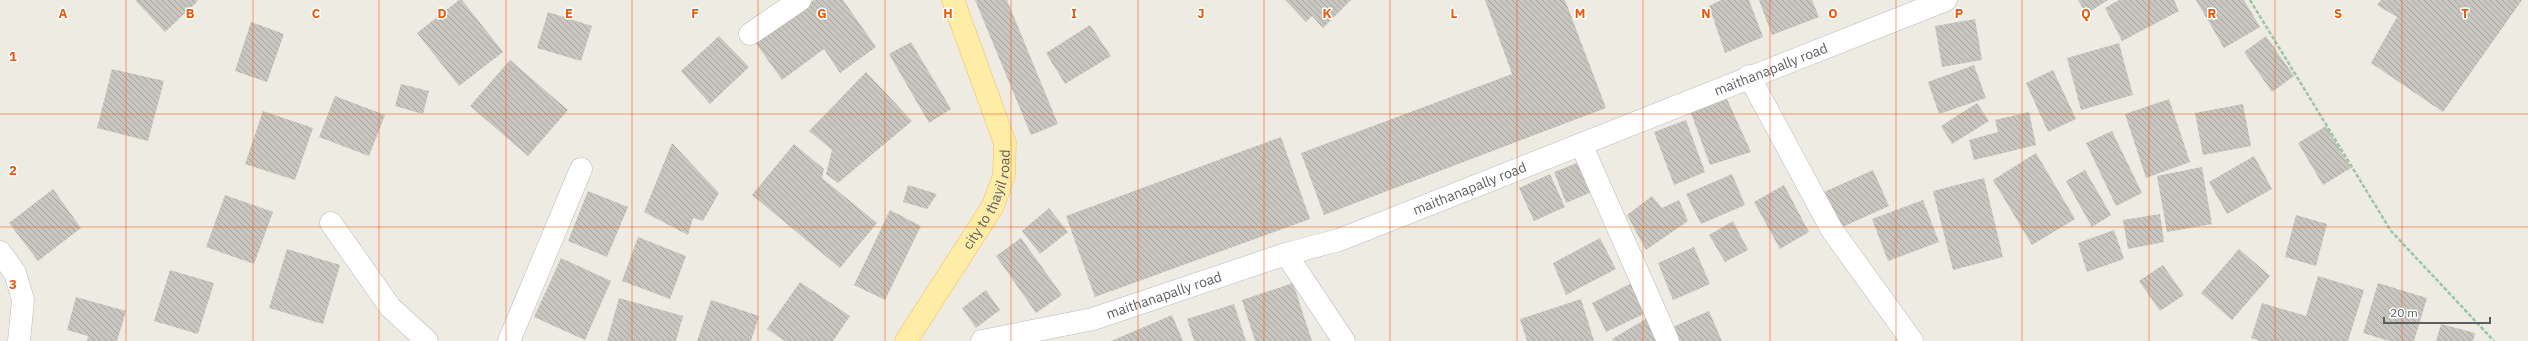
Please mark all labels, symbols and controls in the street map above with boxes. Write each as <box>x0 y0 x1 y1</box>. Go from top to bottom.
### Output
text: A <box>59 5 68 22</box>
text: B <box>186 5 195 22</box>
text: C <box>312 5 321 22</box>
text: D <box>437 5 447 22</box>
text: E <box>565 5 573 22</box>
text: F <box>691 5 699 22</box>
text: G <box>817 5 827 22</box>
text: H <box>943 5 953 22</box>
text: I <box>1071 5 1077 22</box>
text: J <box>1197 5 1205 22</box>
text: K <box>1322 5 1332 22</box>
text: L <box>1451 5 1458 22</box>
text: M <box>1575 5 1585 22</box>
text: N <box>1701 5 1711 22</box>
text: O <box>1828 5 1838 22</box>
text: P <box>1955 5 1964 22</box>
text: Q <box>2081 5 2091 22</box>
text: R <box>2208 5 2217 22</box>
text: S <box>2334 5 2342 22</box>
text: T <box>2461 5 2469 22</box>
street label: maithanapally road <box>1711 39 1830 100</box>
text: 1 <box>9 48 17 65</box>
street label: city to thayil road <box>959 149 1014 253</box>
street label: maithanapally road <box>1410 158 1529 219</box>
text: 2 <box>9 162 17 179</box>
street label: maithanapally road <box>1104 267 1224 323</box>
text: 3 <box>9 276 17 293</box>
scale bar <box>2384 299 2490 325</box>
text: 20 m <box>2390 305 2418 320</box>

